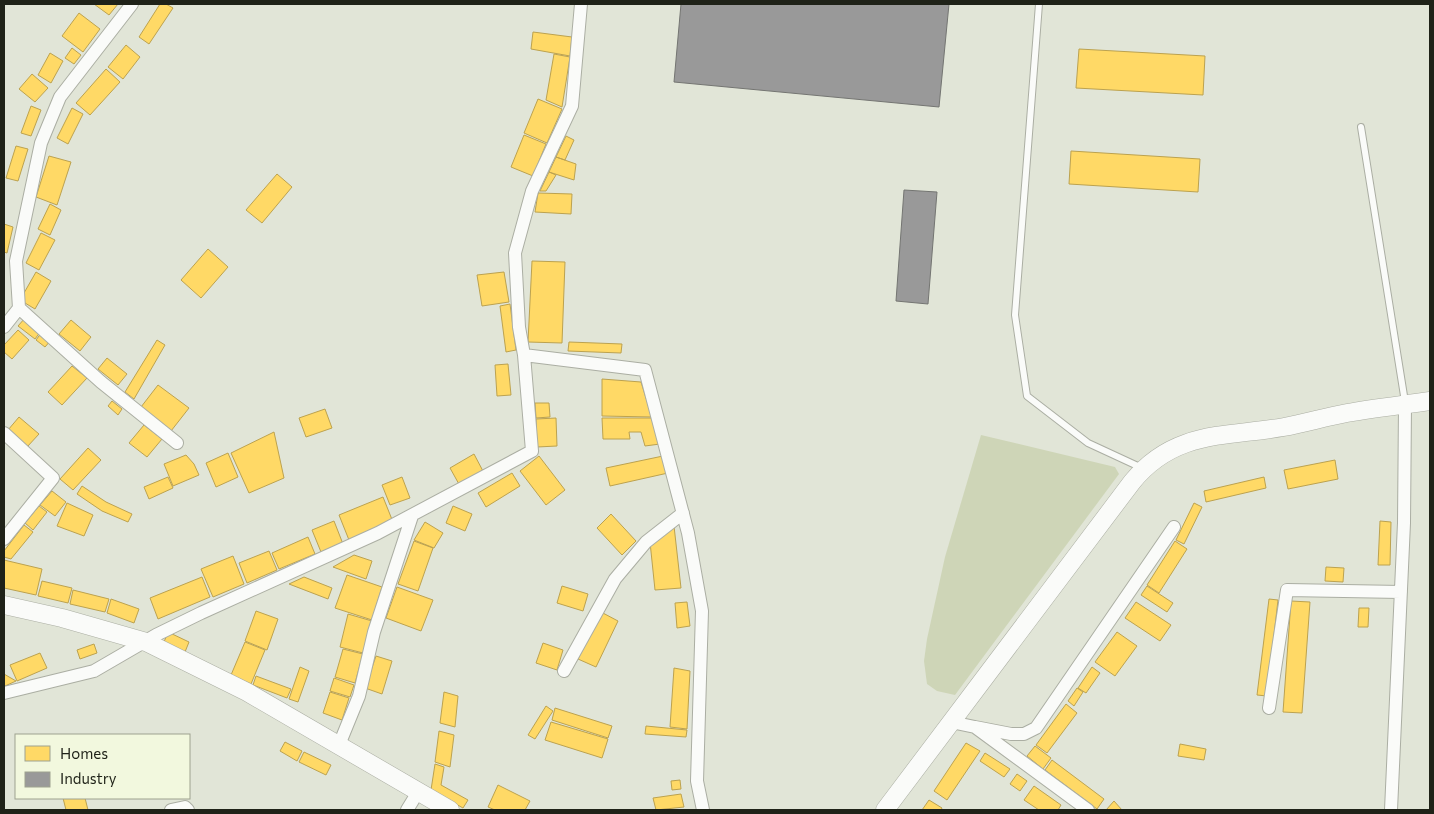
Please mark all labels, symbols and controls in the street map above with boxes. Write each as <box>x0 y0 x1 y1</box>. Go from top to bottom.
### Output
legend <box>15 734 190 799</box>
text: Homes <box>60 744 108 762</box>
text: Industry <box>60 769 117 787</box>

